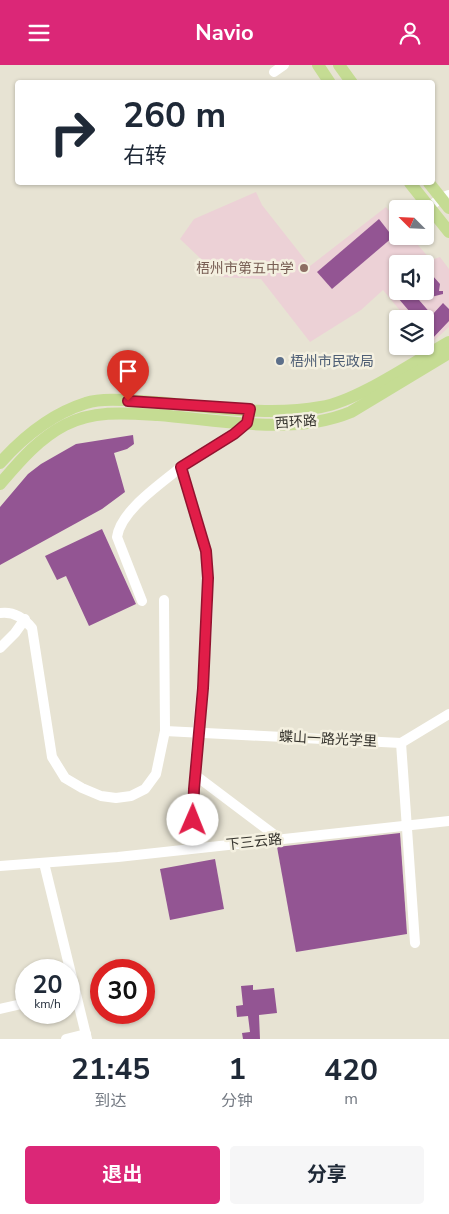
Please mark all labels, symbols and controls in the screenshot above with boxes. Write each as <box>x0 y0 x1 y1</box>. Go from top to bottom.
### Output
text: Navio <box>195 18 254 48</box>
icon: menu <box>25 19 53 47</box>
icon: person <box>396 19 424 47</box>
text: 260 m <box>123 92 226 139</box>
icon: right <box>40 100 105 165</box>
text: 右转 <box>123 141 167 171</box>
north arrow <box>389 200 434 245</box>
map controls <box>389 200 434 355</box>
button: sound <box>389 255 434 300</box>
place label: 梧州市第五中学 <box>196 259 294 278</box>
marker: 梧州市第五中学 <box>298 262 310 274</box>
button: layers <box>389 310 434 355</box>
pin <box>107 350 149 401</box>
place label: 梧州市民政局 <box>290 352 374 371</box>
marker: 梧州市民政局 <box>274 355 286 367</box>
icon: arrive <box>114 357 142 385</box>
street label: 西环路 <box>274 411 318 433</box>
street label: 蝶山一路光学里 <box>279 727 377 751</box>
position arrow <box>166 793 218 845</box>
street label: 下三云路 <box>225 830 283 854</box>
speed limit sign: 30 <box>90 959 155 1024</box>
text: 20 <box>32 968 63 1002</box>
text: km/h <box>34 996 61 1012</box>
text: 21:45 <box>71 1049 150 1090</box>
text: 1 <box>228 1049 246 1090</box>
text: 420 <box>324 1050 378 1091</box>
text: m <box>344 1088 358 1110</box>
text: 到达 <box>95 1090 127 1112</box>
text: 分钟 <box>221 1090 253 1112</box>
button: 退出 <box>25 1146 220 1204</box>
button: 分享 <box>230 1146 424 1204</box>

